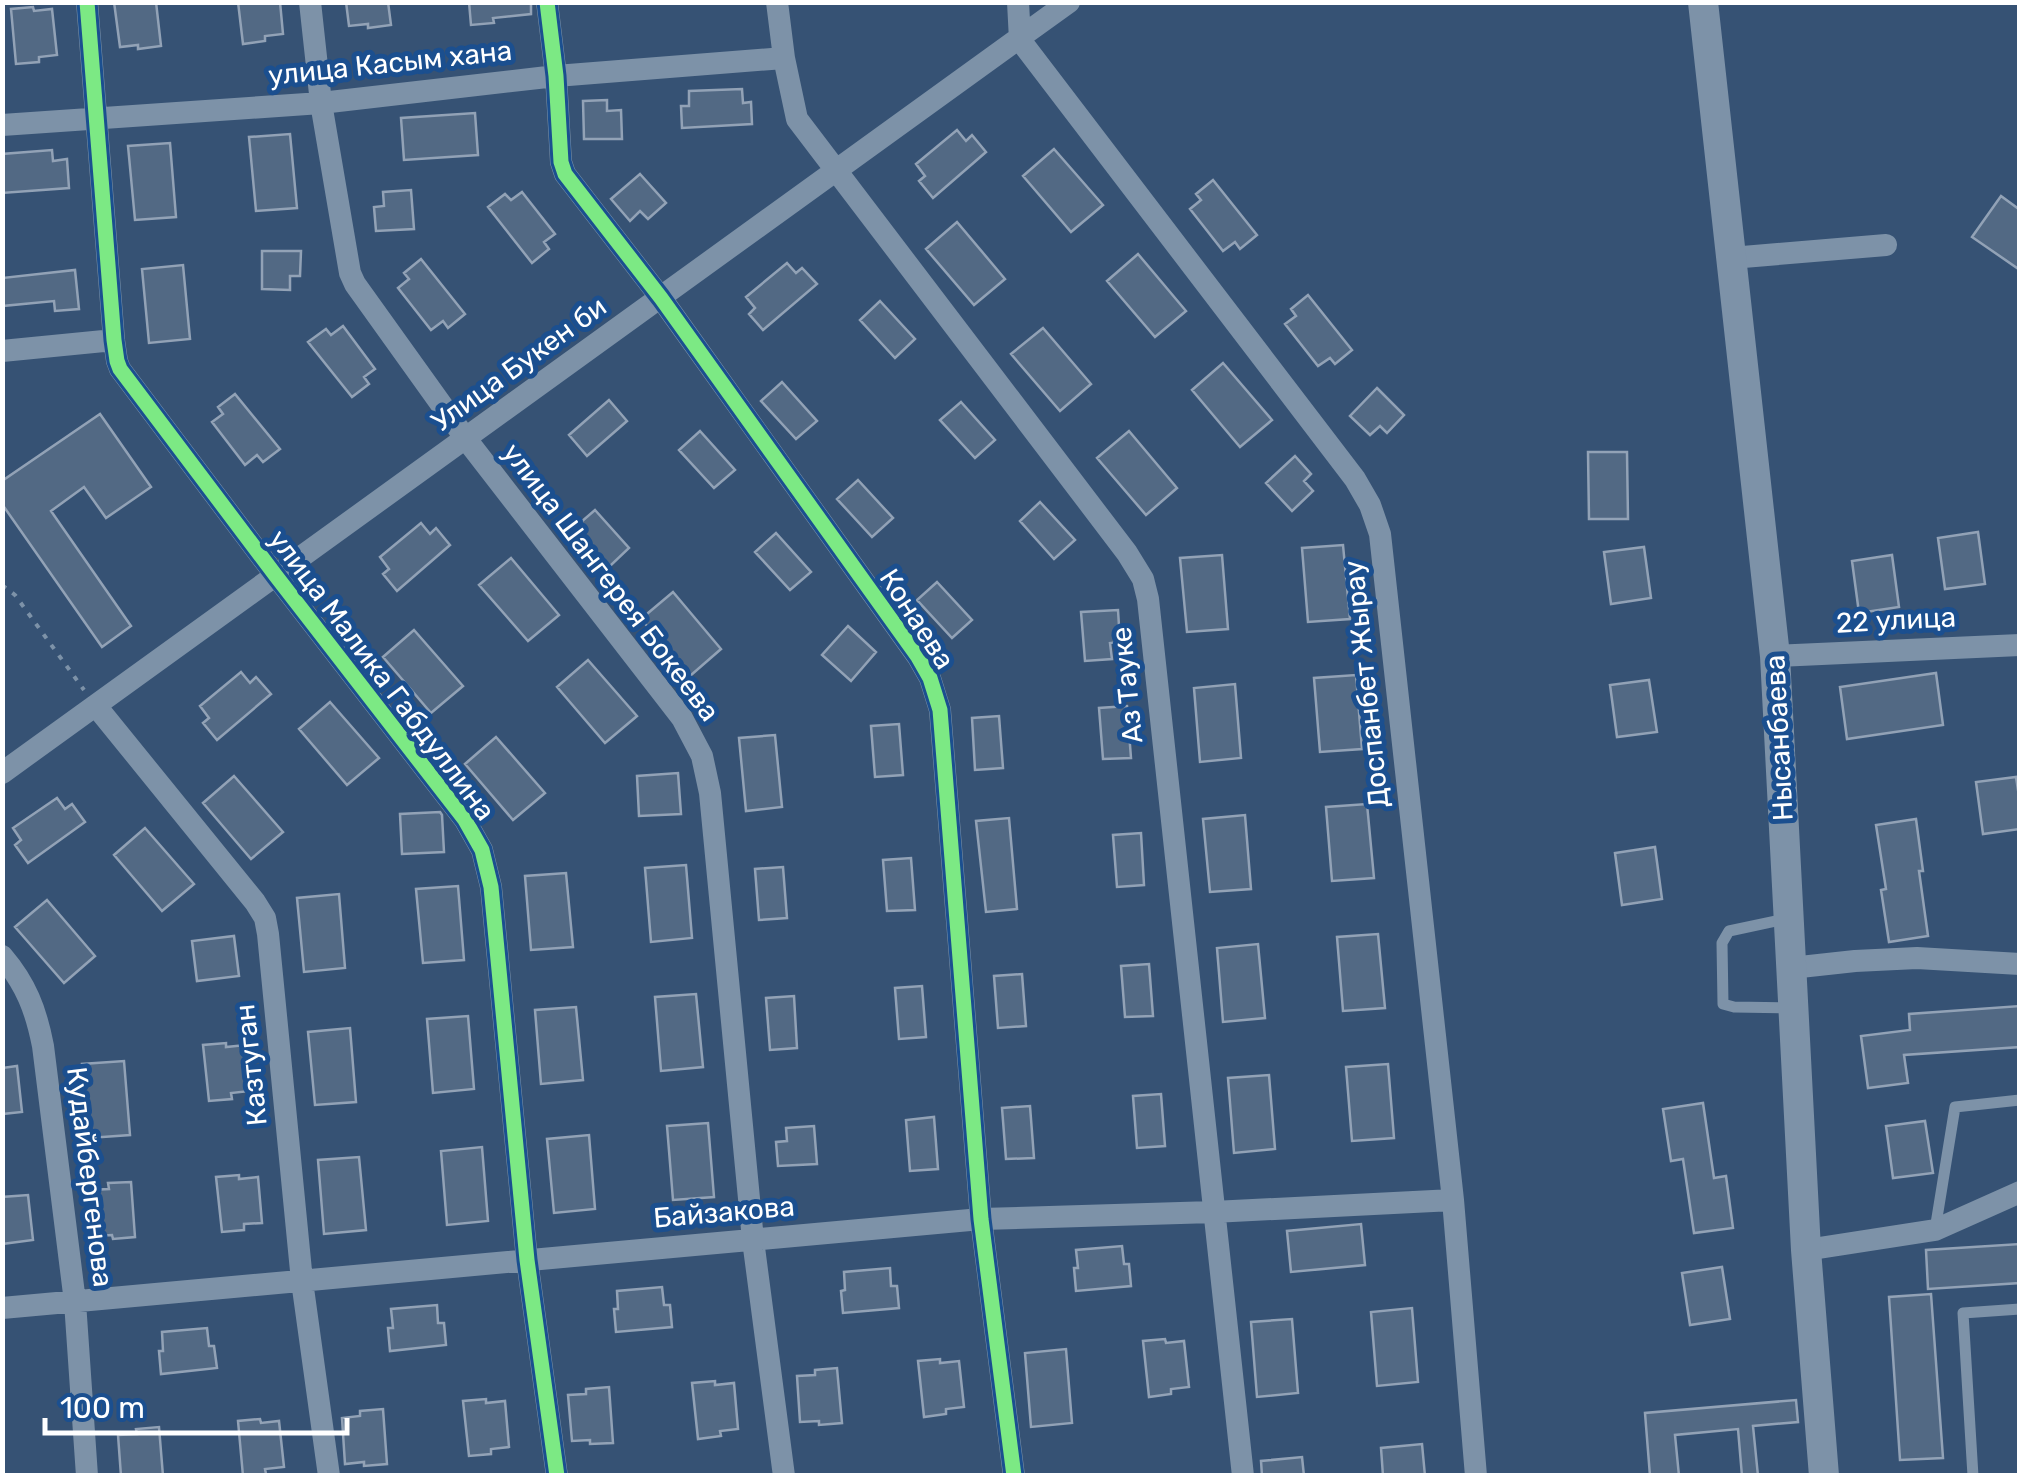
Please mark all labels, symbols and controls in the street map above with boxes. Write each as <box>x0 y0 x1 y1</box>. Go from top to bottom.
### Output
street label: улица Касым хана <box>266 34 514 92</box>
street label: Улица Букен би <box>425 290 613 438</box>
street label: улица Шангерея Бокеева <box>496 437 726 727</box>
street label: улица Малика Габдуллина <box>262 523 502 827</box>
street label: Доспанбет Жырау <box>1337 559 1395 809</box>
street label: Конаева <box>873 563 961 675</box>
street label: 22 улица <box>1835 600 1957 640</box>
street label: Аз Тауке <box>1104 625 1150 745</box>
street label: Нысанбаева <box>1758 654 1800 822</box>
street label: Казтуган <box>228 1003 274 1127</box>
street label: Кудайбергенова <box>60 1065 120 1289</box>
street label: Байзакова <box>652 1189 796 1235</box>
scale bar <box>45 1373 348 1435</box>
text: 100 m <box>60 1390 145 1426</box>

